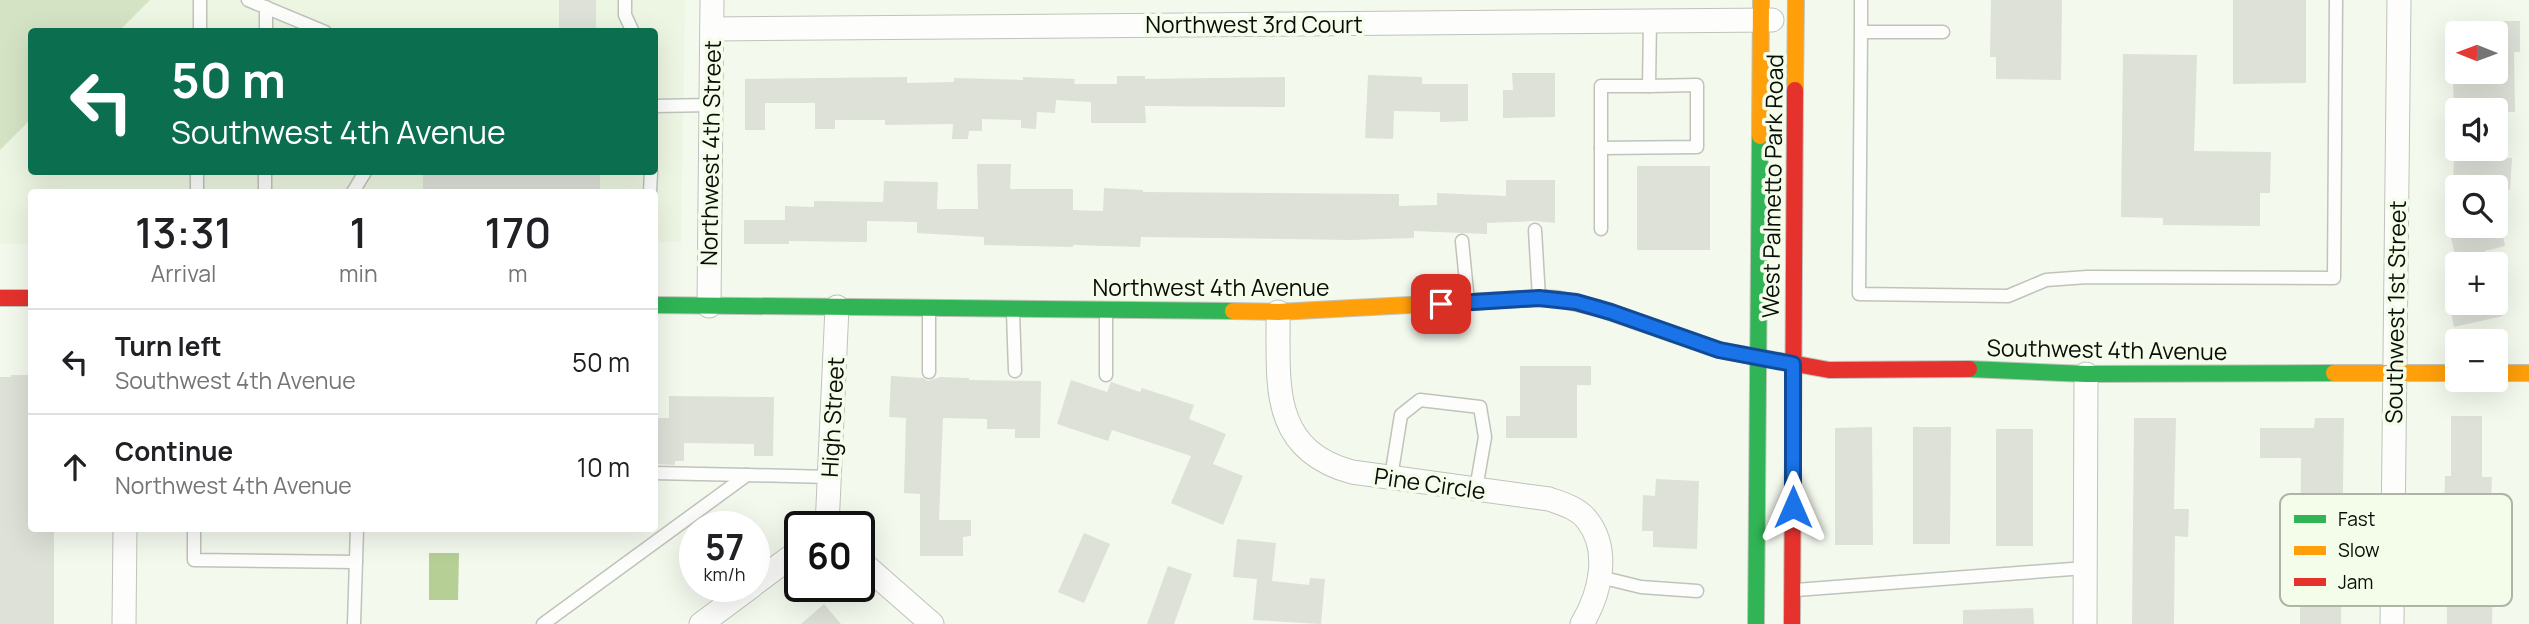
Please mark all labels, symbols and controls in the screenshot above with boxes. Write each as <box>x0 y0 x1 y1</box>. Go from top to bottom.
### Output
street label: Northwest 3rd Court <box>1145 8 1363 40</box>
north arrow <box>2445 21 2508 84</box>
map controls <box>2445 21 2508 392</box>
street label: Northwest 4th Street <box>692 40 728 266</box>
text: 50 m <box>171 46 286 113</box>
street label: West Palmetto Park Road <box>1754 54 1790 318</box>
icon: left <box>56 56 147 147</box>
button: sound <box>2445 98 2508 161</box>
text: Southwest 4th Avenue <box>171 110 506 154</box>
button: search <box>2445 175 2508 238</box>
street label: Southwest 1st Street <box>2377 200 2413 424</box>
text: 13:31 <box>135 203 232 261</box>
text: 1 <box>349 203 367 261</box>
text: 170 <box>484 203 551 261</box>
button: + <box>2445 252 2508 315</box>
text: Arrival <box>151 257 216 289</box>
text: min <box>339 257 378 289</box>
text: m <box>508 257 528 289</box>
street label: Northwest 4th Avenue <box>1093 271 1329 303</box>
pin <box>1411 274 1471 334</box>
icon: arrive <box>1422 285 1460 323</box>
text: Turn left <box>115 328 222 364</box>
button: − <box>2445 329 2508 392</box>
street label: Southwest 4th Avenue <box>1986 331 2228 367</box>
icon: left <box>56 343 94 381</box>
text: 50 m <box>572 344 630 380</box>
street label: High Street <box>813 356 851 478</box>
text: Southwest 4th Avenue <box>115 364 356 396</box>
text: Continue <box>115 433 233 469</box>
icon: ahead <box>56 448 94 486</box>
text: 10 m <box>577 449 630 485</box>
street label: Pine Circle <box>1372 459 1488 507</box>
text: Northwest 4th Avenue <box>115 469 352 501</box>
position arrow <box>1756 470 1830 544</box>
legend <box>2280 494 2512 606</box>
text: Fast <box>2338 506 2375 532</box>
speed limit sign: 60 <box>784 511 875 602</box>
text: 57 <box>705 523 744 571</box>
text: Slow <box>2338 537 2380 563</box>
text: km/h <box>704 562 745 586</box>
text: Jam <box>2338 569 2373 595</box>

